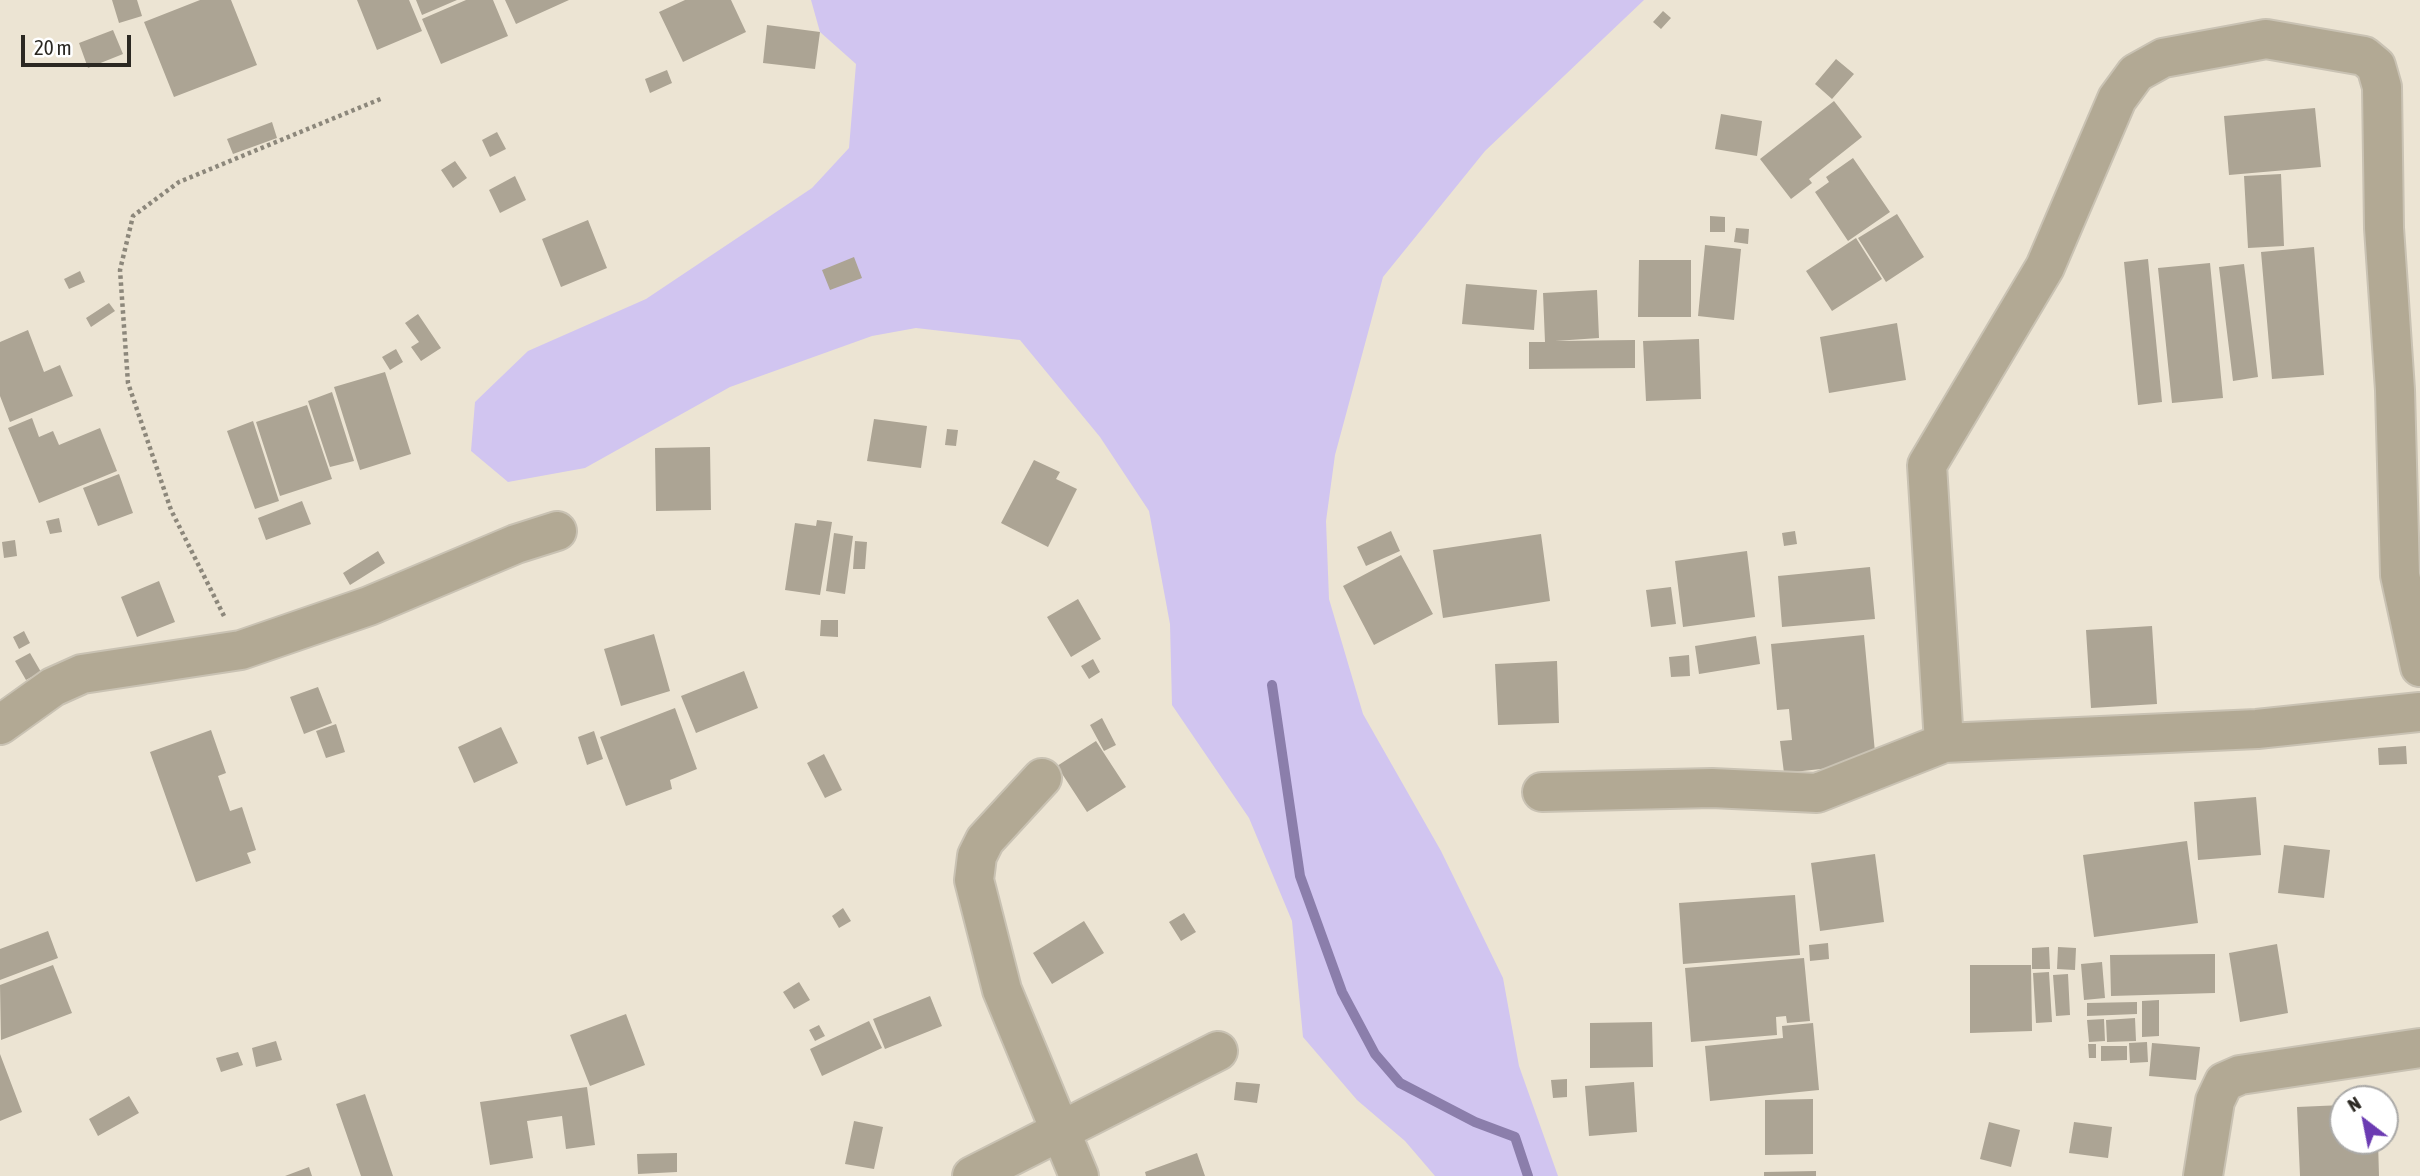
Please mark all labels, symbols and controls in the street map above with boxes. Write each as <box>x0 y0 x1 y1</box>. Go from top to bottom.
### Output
scale bar <box>24 21 135 65</box>
text: 20 m <box>34 35 72 59</box>
north arrow <box>2329 1085 2399 1155</box>
text: N <box>2343 1092 2365 1116</box>

